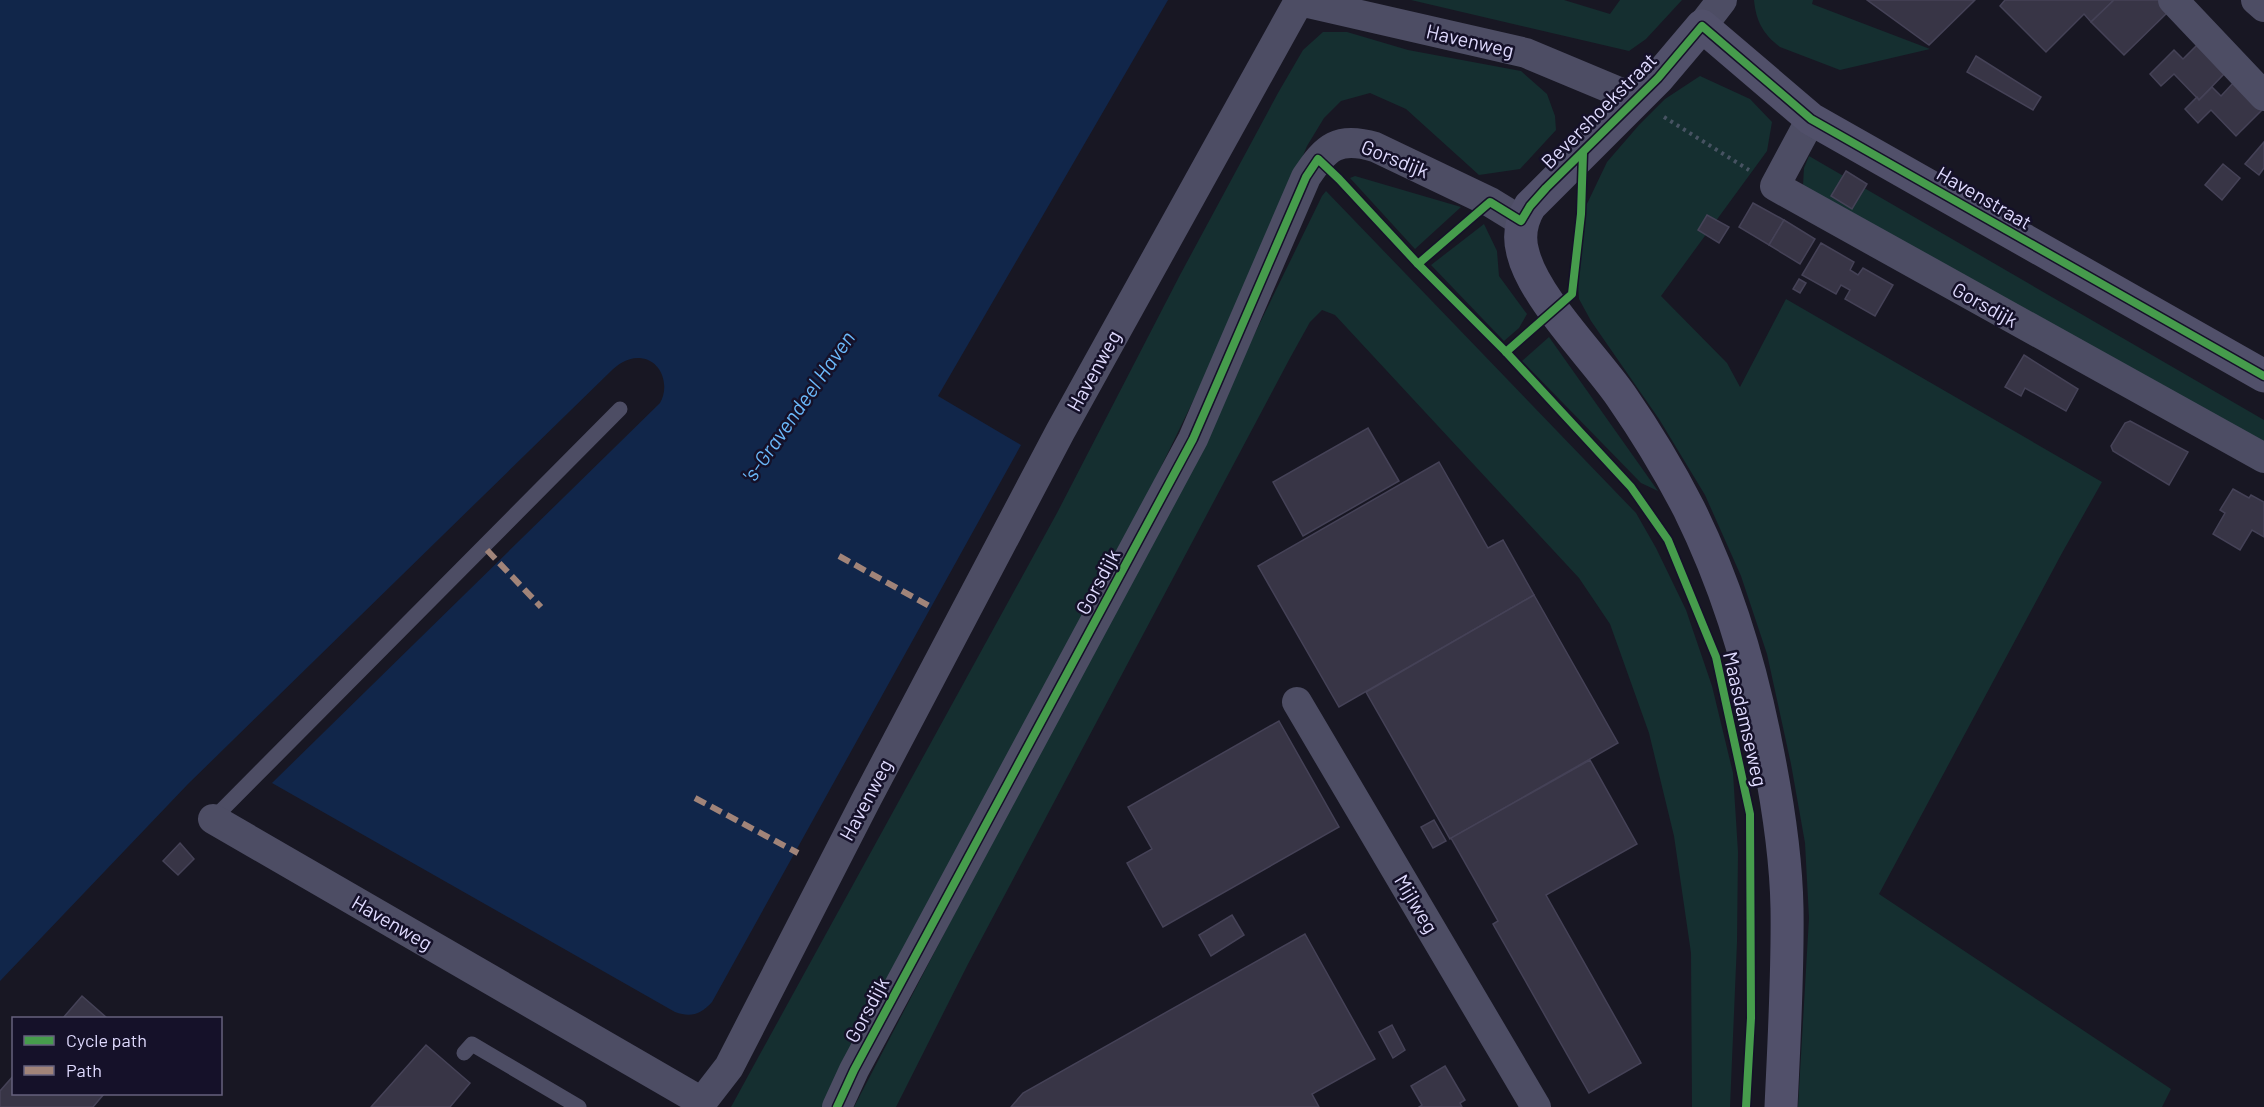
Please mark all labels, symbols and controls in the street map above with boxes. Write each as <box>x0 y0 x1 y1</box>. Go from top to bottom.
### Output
street label: Havenweg <box>1424 18 1516 62</box>
street label: Bevershoekstraat <box>1536 48 1661 173</box>
street label: Gorsdijk <box>1358 134 1433 182</box>
street label: Havenstraat <box>1933 160 2036 234</box>
street label: Gorsdijk <box>1949 276 2022 332</box>
water label: 's-Gravendeel Haven <box>736 326 859 487</box>
street label: Havenweg <box>1061 326 1125 415</box>
street label: Gorsdijk <box>1070 545 1124 618</box>
street label: Maasdamseweg <box>1719 649 1773 788</box>
street label: Havenweg <box>834 755 897 844</box>
street label: Mijlweg <box>1390 870 1444 937</box>
street label: Havenweg <box>348 889 437 955</box>
street label: Gorsdijk <box>839 973 893 1046</box>
legend <box>12 1017 222 1095</box>
text: Cycle path <box>66 1029 147 1051</box>
text: Path <box>66 1059 102 1081</box>

